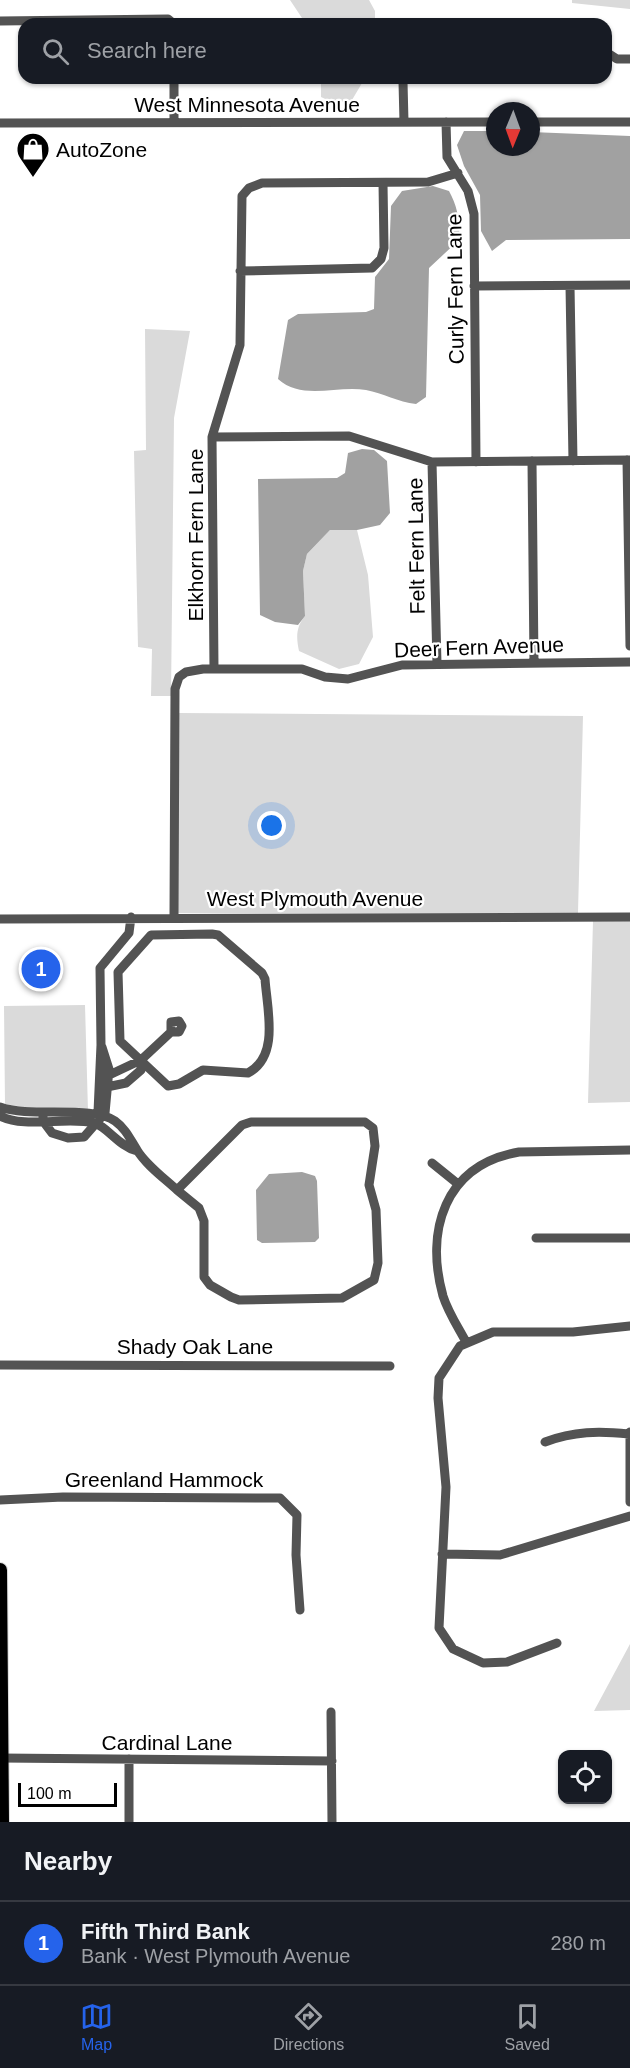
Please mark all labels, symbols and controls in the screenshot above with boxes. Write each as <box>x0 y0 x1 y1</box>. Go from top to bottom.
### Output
search box <box>18 18 612 84</box>
icon: search <box>39 35 72 68</box>
text: Search here <box>87 38 207 63</box>
street label: West Minnesota Avenue <box>134 93 360 116</box>
north arrow <box>486 102 540 156</box>
shop icon: AutoZone <box>15 131 51 178</box>
place label: AutoZone <box>56 138 147 161</box>
street label: Curly Fern Lane <box>442 214 468 364</box>
street label: Elkhorn Fern Lane <box>184 449 207 621</box>
street label: Felt Fern Lane <box>403 478 429 614</box>
street label: Deer Fern Avenue <box>394 633 564 661</box>
your location <box>257 811 286 840</box>
street label: West Plymouth Avenue <box>207 887 423 910</box>
pin: 1 <box>22 946 60 992</box>
street label: Shady Oak Lane <box>117 1335 273 1358</box>
street label: Greenland Hammock <box>65 1468 264 1491</box>
street label: Cardinal Lane <box>102 1731 232 1754</box>
map controls <box>558 1750 612 1804</box>
button: locate <box>558 1750 612 1804</box>
scale bar <box>18 1780 117 1808</box>
text: 100 m <box>27 1785 71 1802</box>
text: Nearby <box>24 1846 112 1876</box>
text: Fifth Third Bank <box>81 1919 250 1944</box>
text: 1 <box>38 1932 49 1954</box>
text: 280 m <box>550 1932 606 1954</box>
text: Bank · West Plymouth Avenue <box>81 1945 350 1967</box>
tab: Map <box>80 2000 113 2054</box>
tab: Directions <box>273 2000 344 2054</box>
tab: Saved <box>505 2000 550 2054</box>

